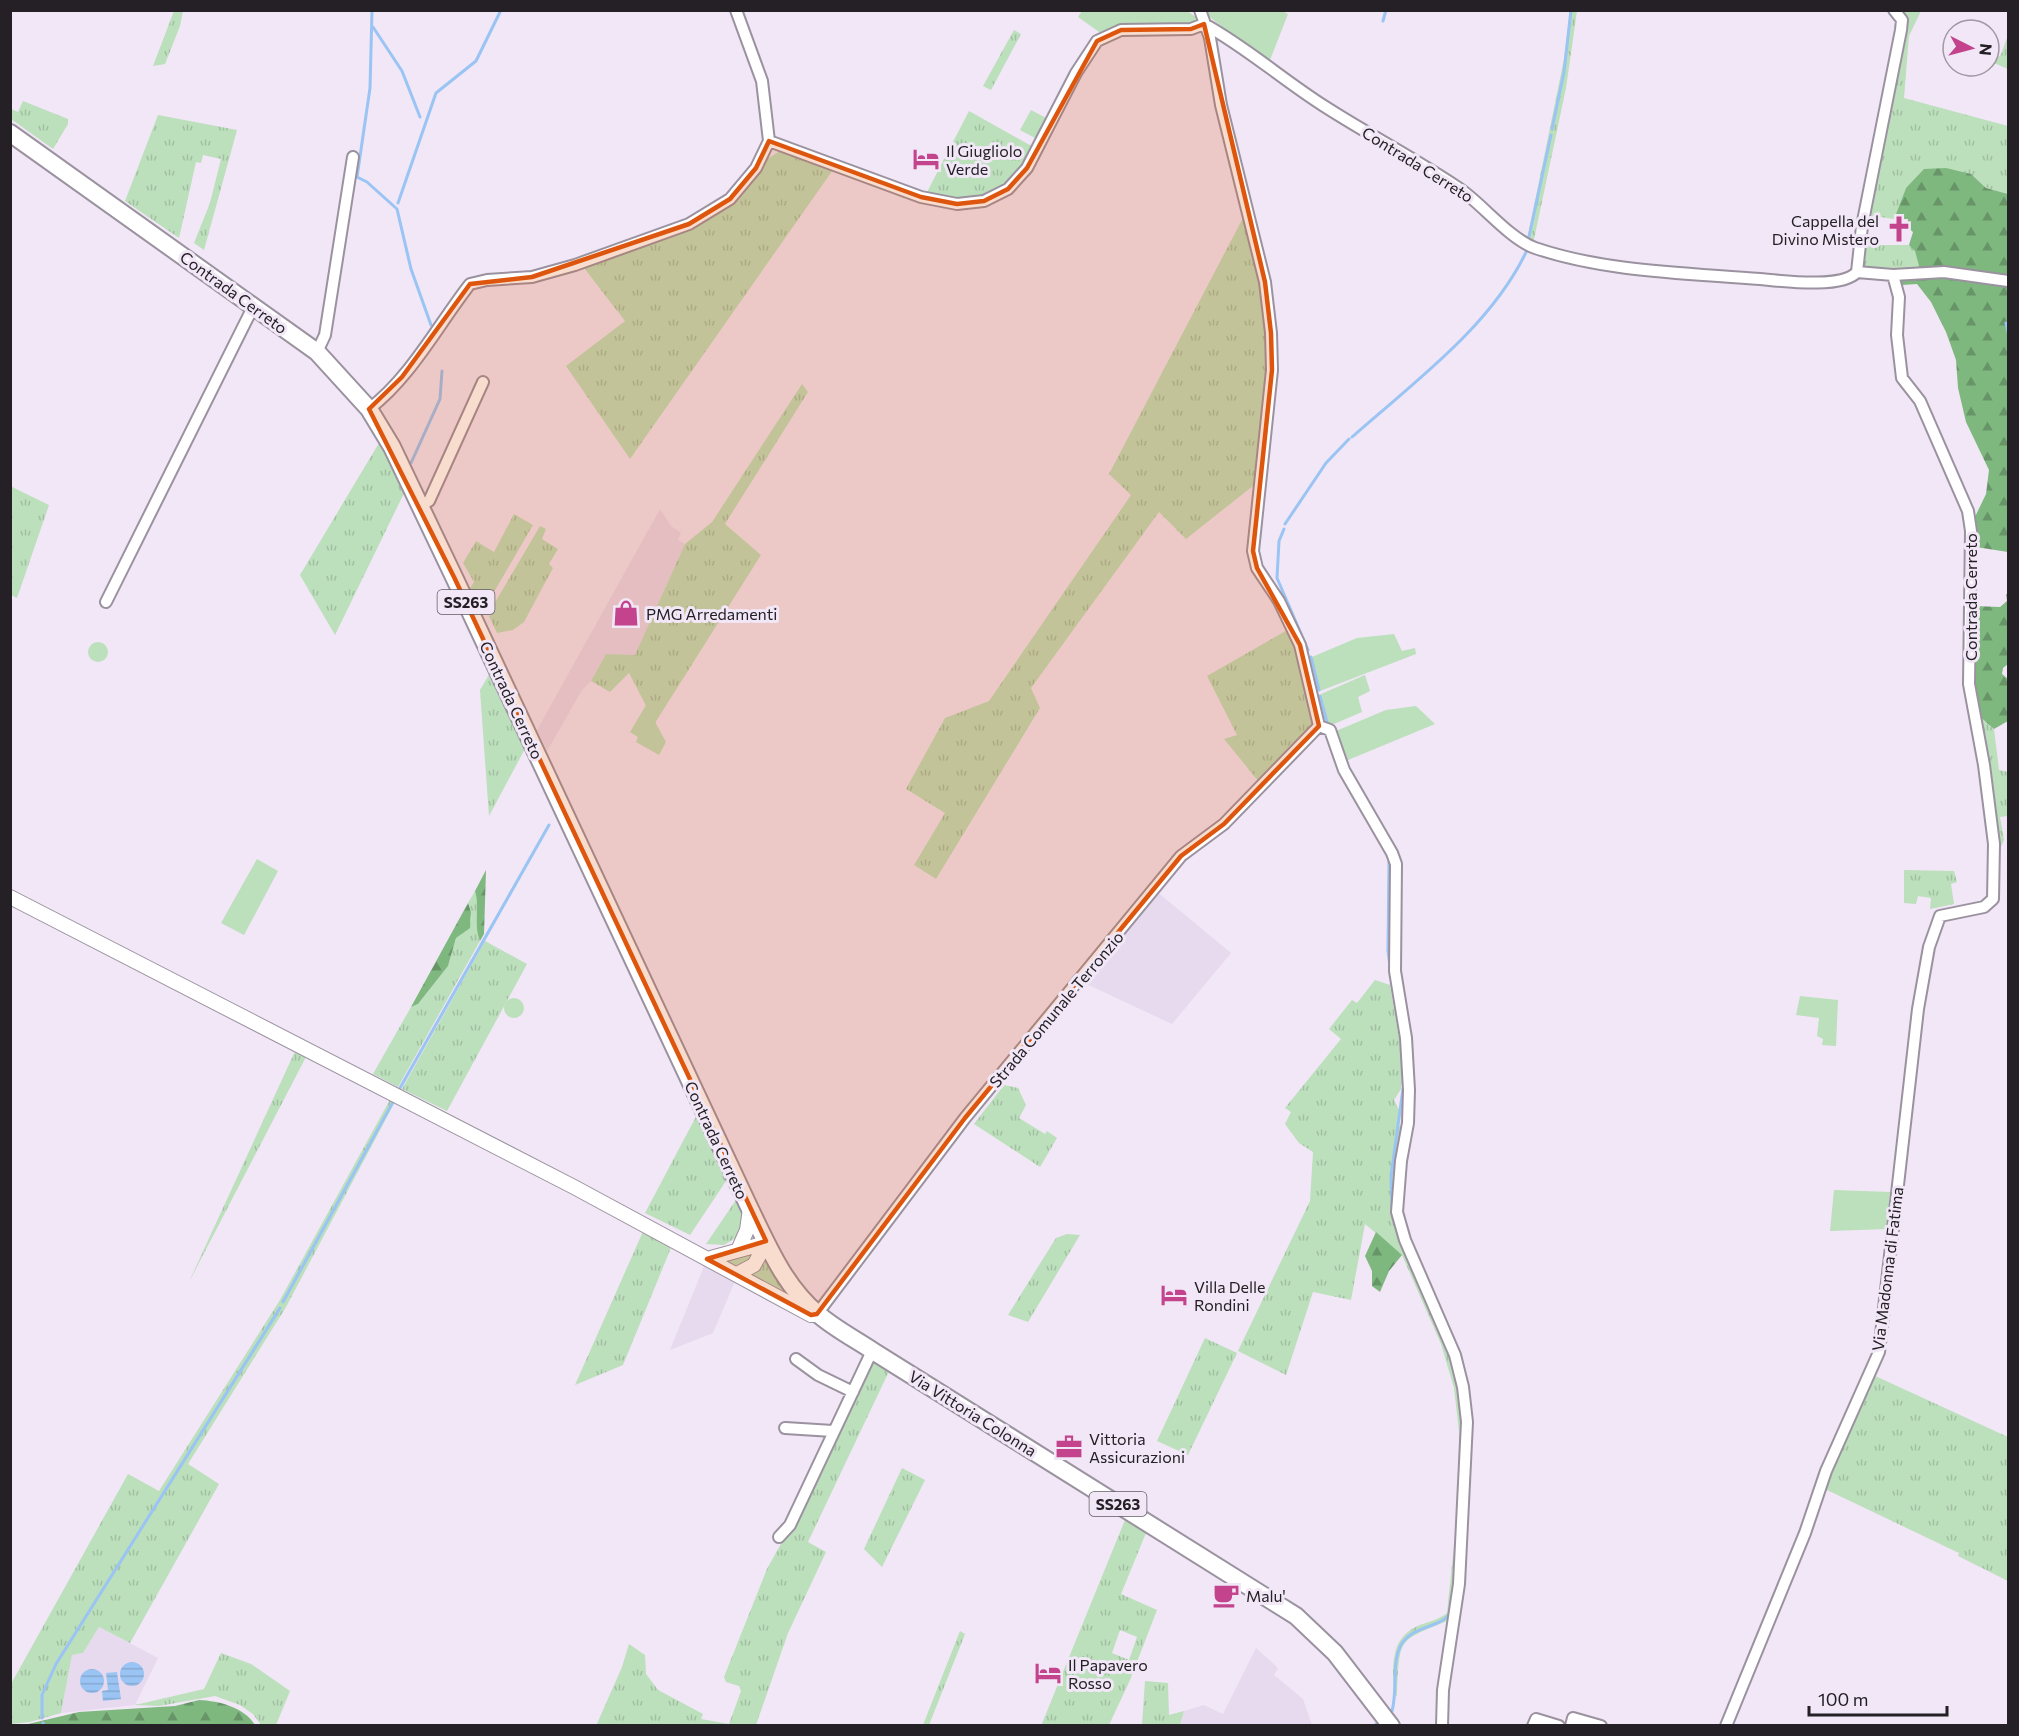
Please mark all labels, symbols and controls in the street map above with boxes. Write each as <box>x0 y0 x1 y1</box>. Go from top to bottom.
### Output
north arrow <box>1941 18 2001 78</box>
text: N <box>1976 43 1996 57</box>
street label: Contrada Cerreto <box>1359 122 1477 206</box>
place label: Il Giugliolo Verde <box>946 141 1022 178</box>
hotel icon: Il Giugliolo Verde <box>911 144 941 174</box>
place label: Cappella del Divino Mistero <box>1772 211 1879 248</box>
church icon: Cappella del Divino Mistero <box>1884 214 1914 244</box>
street label: Contrada Cerreto <box>177 247 291 337</box>
street label: Contrada Cerreto <box>1961 533 1980 661</box>
road number: SS263 <box>438 590 494 614</box>
shop icon: PMG Arredamenti <box>611 598 641 628</box>
place label: PMG Arredamenti <box>646 604 777 623</box>
street label: Contrada Cerreto <box>476 638 548 762</box>
street label: Strada Comunale Terronzio <box>985 927 1127 1091</box>
street label: Contrada Cerreto <box>681 1078 753 1202</box>
street label: Via Madonna di Fatima <box>1868 1186 1906 1352</box>
place label: Villa Delle Rondini <box>1194 1277 1265 1314</box>
hotel icon: Villa Delle Rondini <box>1159 1280 1189 1310</box>
street label: Via Vittoria Colonna <box>906 1366 1040 1460</box>
place label: Vittoria Assicurazioni <box>1089 1429 1185 1466</box>
office icon: Vittoria Assicurazioni <box>1054 1432 1084 1462</box>
road number: SS263 <box>1090 1492 1146 1516</box>
cafe icon: Malu' <box>1211 1580 1241 1610</box>
place label: Malu' <box>1246 1586 1286 1605</box>
place label: Il Papavero Rosso <box>1068 1655 1148 1692</box>
hotel icon: Il Papavero Rosso <box>1033 1658 1063 1688</box>
scale bar <box>1809 1679 1947 1717</box>
text: 100 m <box>1818 1688 1868 1710</box>

